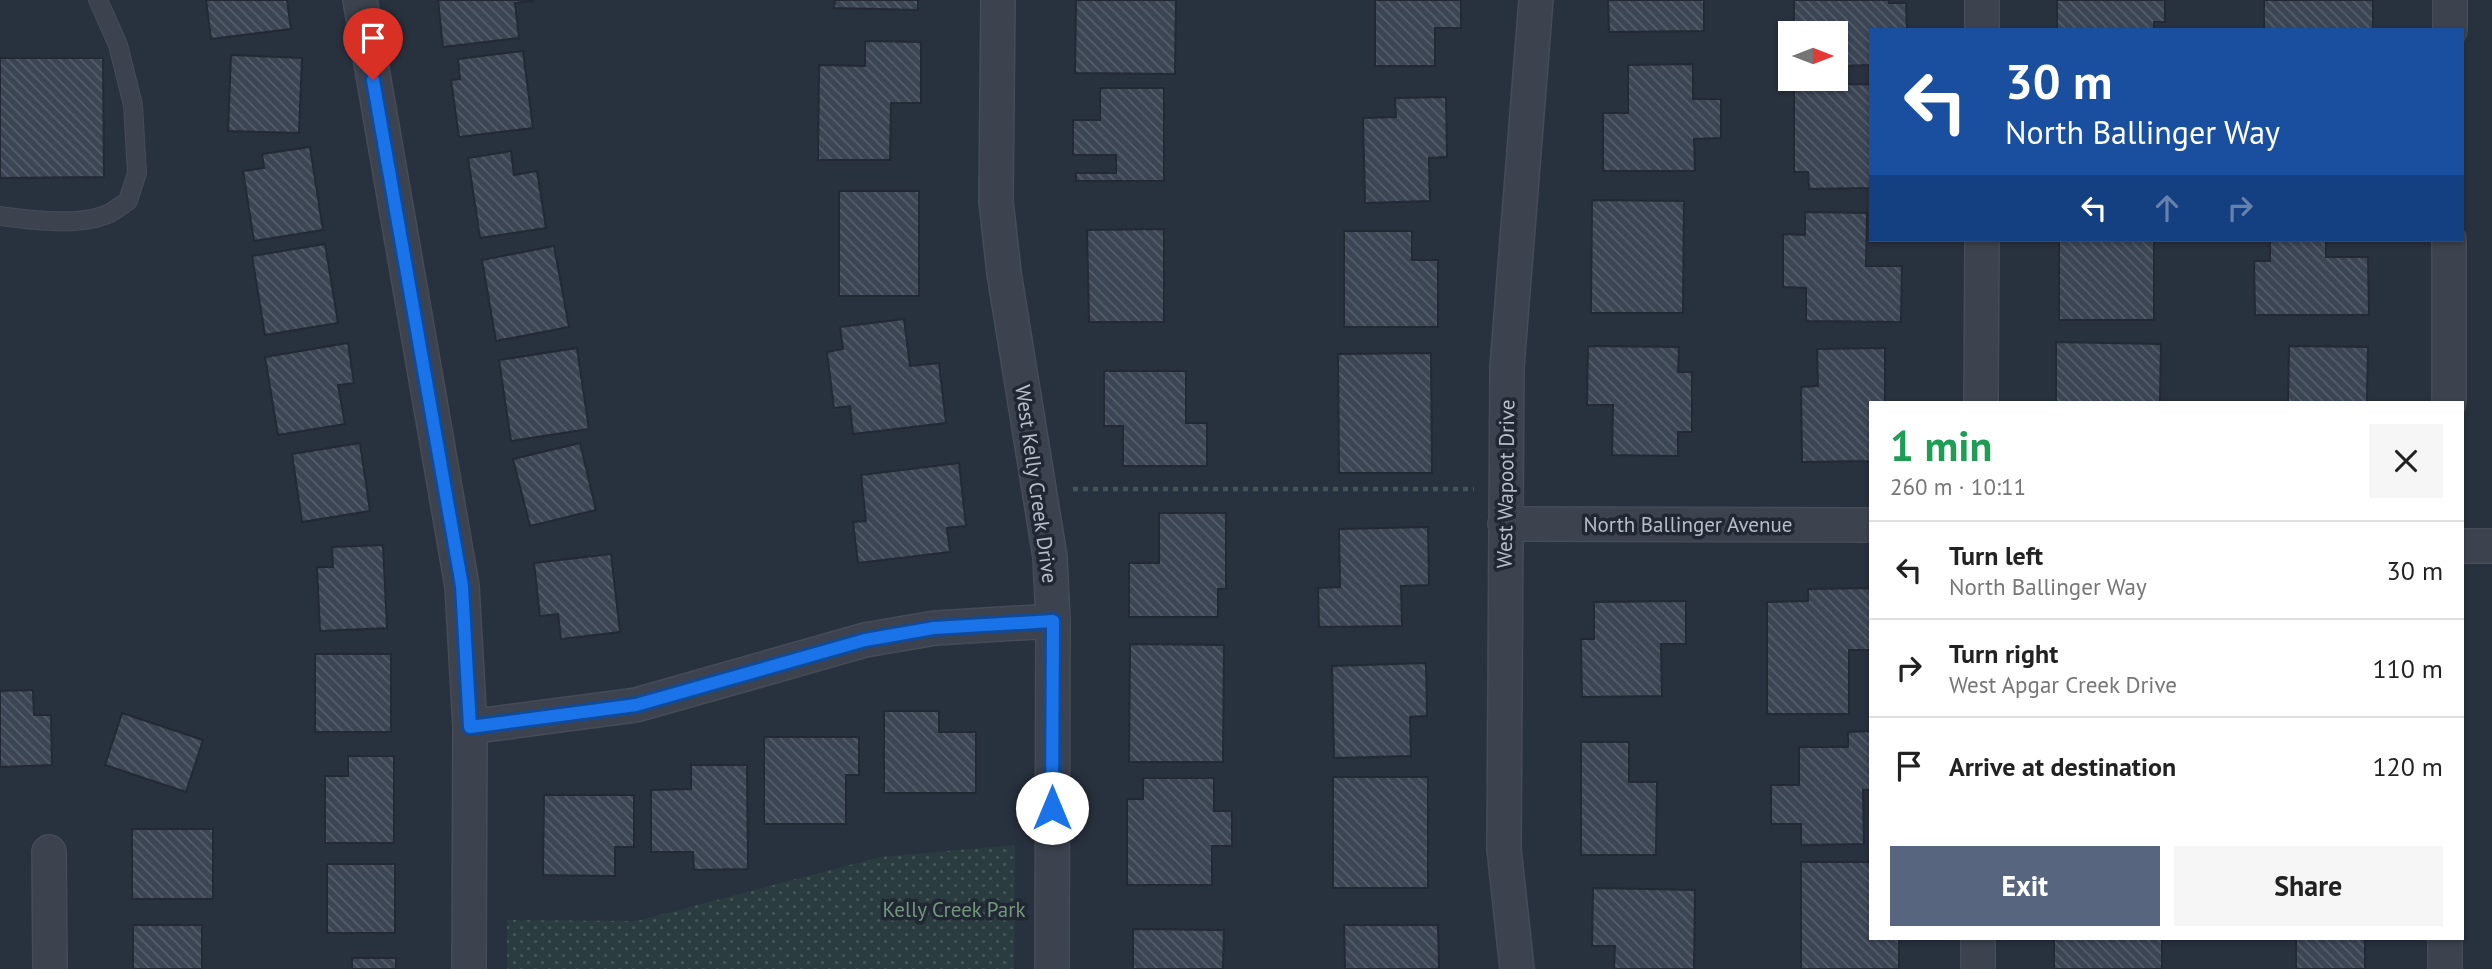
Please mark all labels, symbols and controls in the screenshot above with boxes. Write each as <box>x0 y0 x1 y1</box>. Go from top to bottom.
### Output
pin <box>343 8 403 80</box>
icon: arrive <box>354 19 392 57</box>
north arrow <box>1778 21 1848 91</box>
map controls <box>1778 21 1848 91</box>
text: 30 m <box>2005 49 2112 113</box>
icon: left <box>1890 56 1981 147</box>
text: North Ballinger Way <box>2005 111 2280 153</box>
icon: left <box>2075 189 2113 227</box>
icon: ahead <box>2148 189 2186 227</box>
icon: right <box>2221 189 2259 227</box>
street label: West Kelly Creek Drive <box>1009 383 1064 585</box>
street label: West Wapoot Drive <box>1491 399 1520 569</box>
text: 1 min <box>1890 418 1992 473</box>
button: close <box>2369 424 2443 498</box>
text: 260 m · 10:11 <box>1890 472 2026 501</box>
street label: North Ballinger Avenue <box>1583 511 1793 538</box>
text: Turn left <box>1949 539 2043 572</box>
icon: left <box>1890 551 1928 589</box>
text: 30 m <box>2387 554 2443 587</box>
text: North Ballinger Way <box>1949 572 2147 601</box>
text: Turn right <box>1949 637 2058 670</box>
icon: right <box>1890 649 1928 687</box>
text: 110 m <box>2372 652 2443 685</box>
text: West Apgar Creek Drive <box>1949 670 2177 699</box>
icon: arrive <box>1890 747 1928 785</box>
text: Arrive at destination <box>1949 750 2176 783</box>
text: 120 m <box>2372 750 2443 783</box>
position arrow <box>1015 771 1089 845</box>
button: Exit <box>1890 846 2160 926</box>
button: Share <box>2174 846 2443 926</box>
park label: Kelly Creek Park <box>883 896 1025 923</box>

